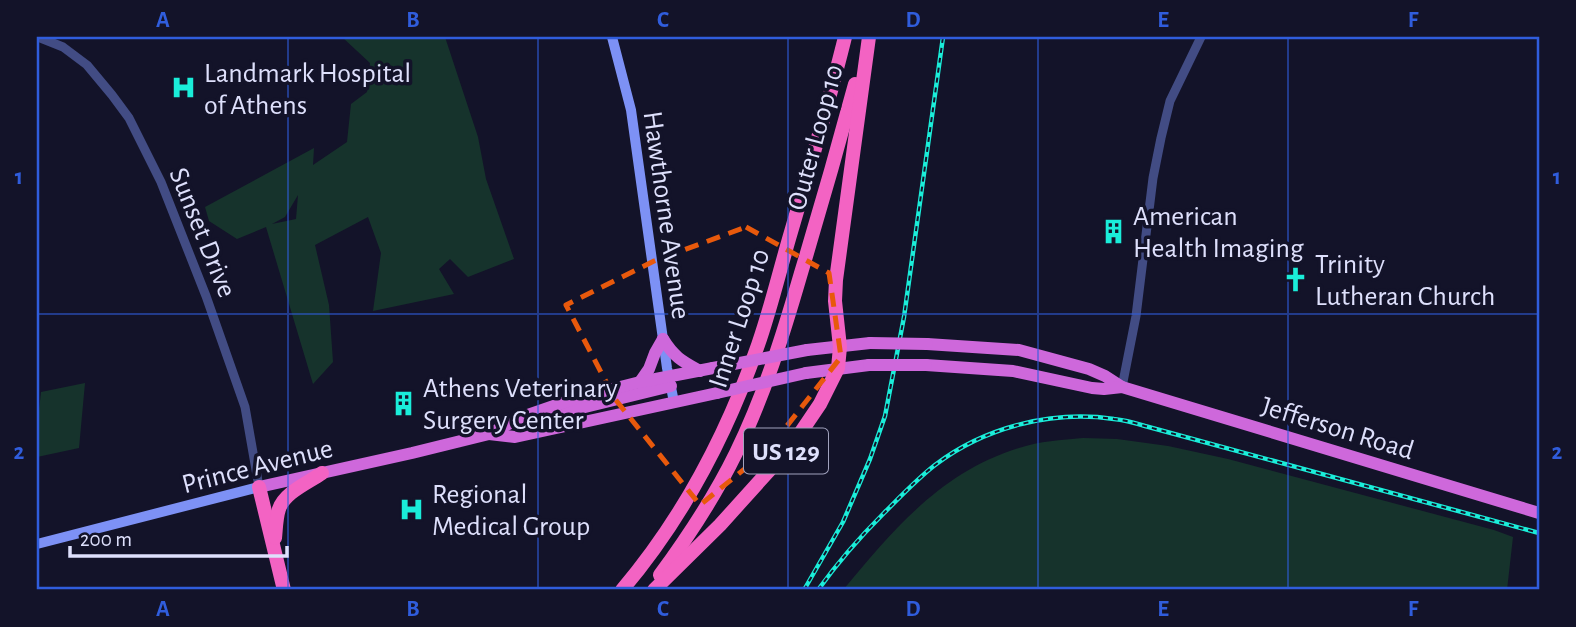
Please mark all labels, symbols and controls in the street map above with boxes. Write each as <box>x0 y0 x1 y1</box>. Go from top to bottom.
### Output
text: A <box>156 9 170 32</box>
text: B <box>406 9 420 32</box>
text: C <box>657 9 669 32</box>
text: D <box>905 9 921 32</box>
text: E <box>1157 9 1169 32</box>
text: F <box>1408 9 1419 32</box>
place label: Landmark Hospital of Athens <box>204 60 411 120</box>
street label: Outer Loop 10 <box>783 62 849 213</box>
hospital icon: Landmark Hospital of Athens <box>170 74 198 102</box>
street label: Hawthorne Avenue <box>638 110 694 321</box>
street label: Sunset Drive <box>164 164 241 301</box>
text: 1 <box>15 166 23 189</box>
text: 1 <box>1553 166 1561 189</box>
place label: American Health Imaging <box>1133 203 1304 263</box>
building icon: American Health Imaging <box>1099 217 1127 245</box>
street label: Inner Loop 10 <box>704 246 776 392</box>
place label: Trinity Lutheran Church <box>1315 251 1495 311</box>
church icon: Trinity Lutheran Church <box>1281 265 1309 293</box>
place label: Athens Veterinary Surgery Center <box>423 375 618 435</box>
building icon: Athens Veterinary Surgery Center <box>389 389 417 417</box>
street label: Jefferson Road <box>1258 392 1417 465</box>
road number: US 129 <box>744 428 828 474</box>
street label: Prince Avenue <box>179 435 336 499</box>
text: 2 <box>14 441 25 464</box>
text: 2 <box>1552 441 1563 464</box>
place label: Regional Medical Group <box>432 481 590 541</box>
hospital icon: Regional Medical Group <box>398 495 426 523</box>
scale bar <box>70 515 287 559</box>
text: 200 m <box>80 529 132 550</box>
text: A <box>156 598 170 621</box>
text: B <box>406 598 420 621</box>
text: C <box>657 598 669 621</box>
text: D <box>905 598 921 621</box>
text: E <box>1157 598 1169 621</box>
text: F <box>1408 598 1419 621</box>

